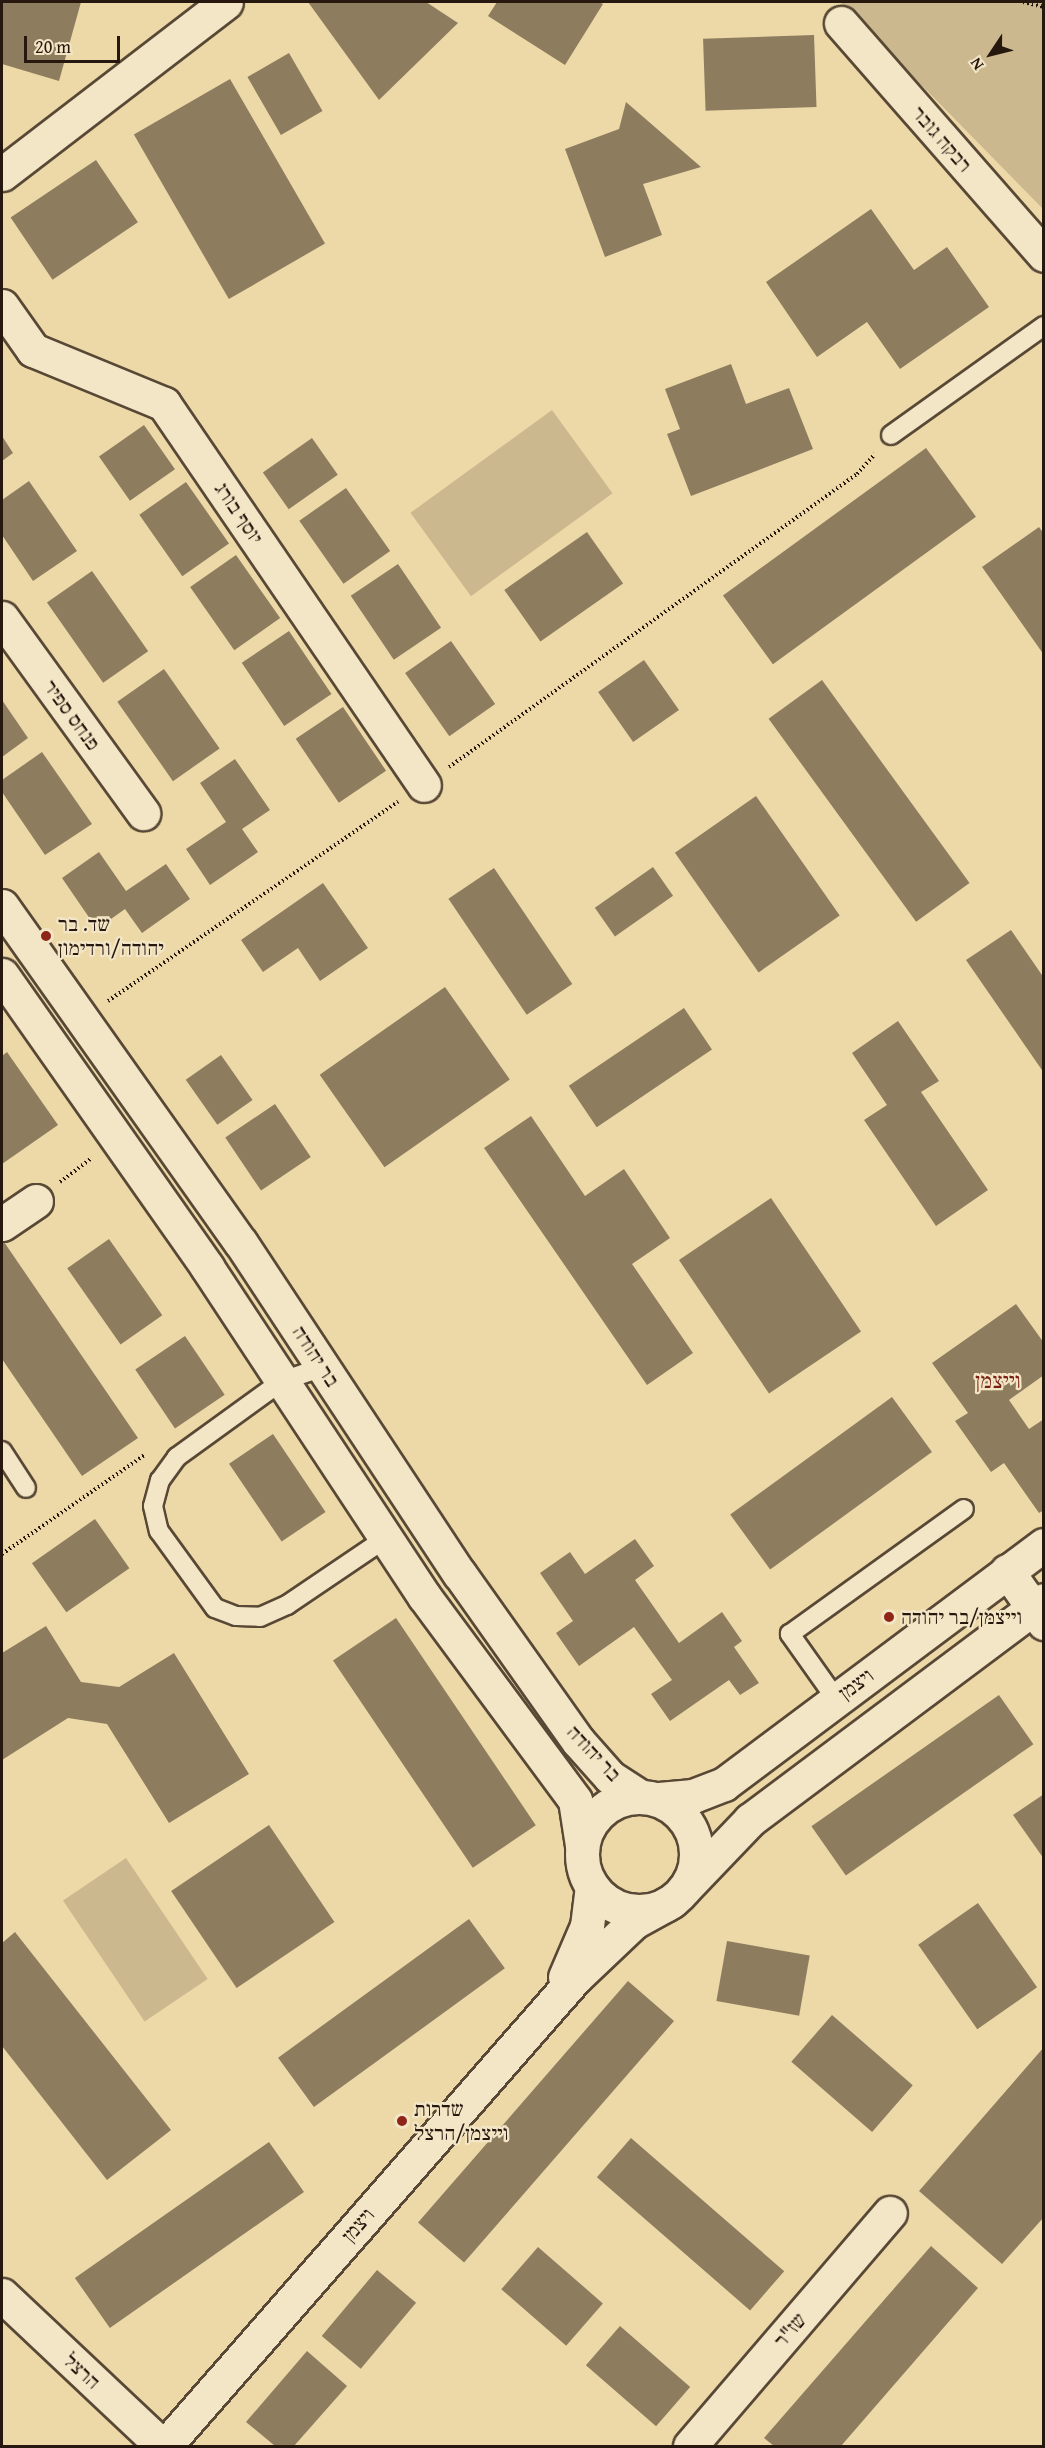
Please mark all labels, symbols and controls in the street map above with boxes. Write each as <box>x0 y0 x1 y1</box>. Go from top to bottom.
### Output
scale bar <box>27 24 123 62</box>
north arrow <box>961 24 1021 84</box>
text: 20 m <box>35 33 71 60</box>
text: N <box>963 53 989 76</box>
street label: רבקה גובר <box>906 101 978 177</box>
street label: יוסף בורג <box>209 477 269 549</box>
street label: פנחס ספיר <box>38 675 106 755</box>
place label: שד. בר יהודה/ורדימון <box>58 911 164 961</box>
marker: שד. בר יהודה/ורדימון <box>39 929 53 943</box>
street label: בר יהודה <box>287 1321 345 1391</box>
district label: וייצמן <box>975 1368 1021 1394</box>
place label: וייצמן/בר יהודה <box>901 1604 1022 1630</box>
marker: וייצמן/בר יהודה <box>882 1610 896 1624</box>
street label: ויצמן <box>833 1663 879 1705</box>
street label: בר יהודה <box>562 1720 626 1786</box>
place label: שדרות וייצמן/הרצל <box>414 2096 509 2146</box>
marker: שדרות וייצמן/הרצל <box>395 2114 409 2128</box>
street label: ויצמן <box>336 2203 380 2247</box>
street label: שז"ר <box>768 2308 812 2352</box>
street label: הרצל <box>58 2348 106 2394</box>

